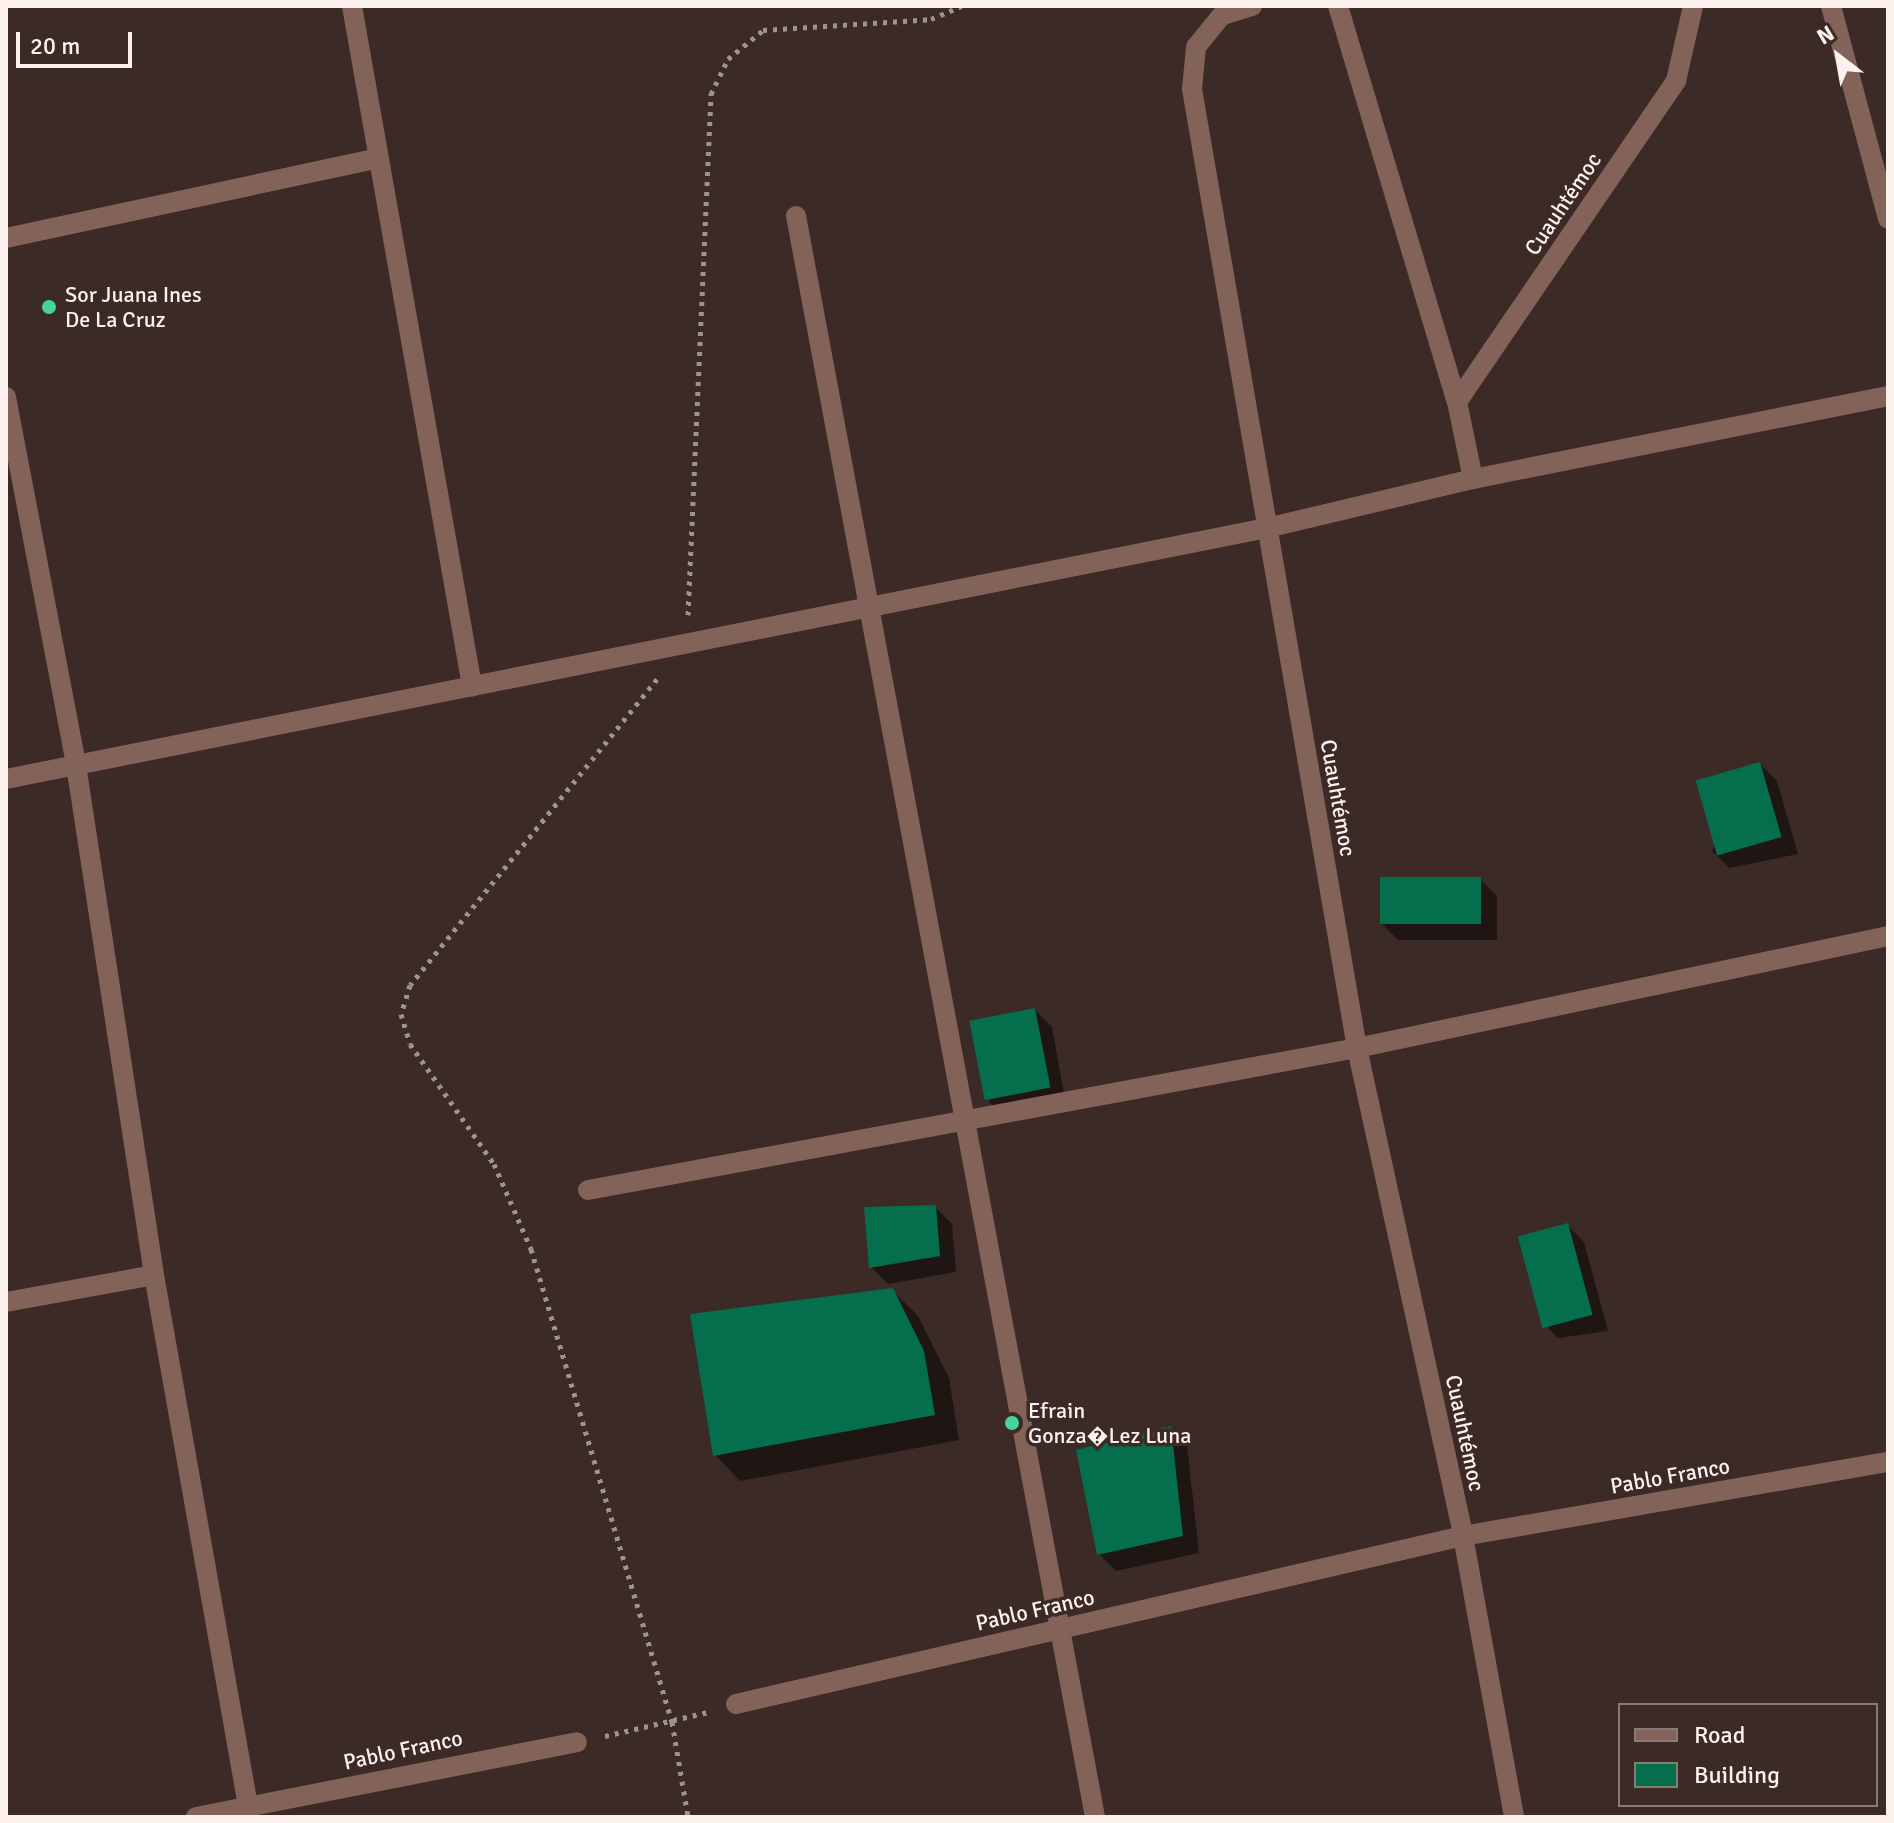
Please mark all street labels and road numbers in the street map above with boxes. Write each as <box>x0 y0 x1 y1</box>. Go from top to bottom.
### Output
street label: Cuauhtémoc <box>1519 148 1607 260</box>
street label: Cuauhtémoc <box>1315 737 1361 859</box>
street label: Cuauhtémoc <box>1440 1372 1490 1494</box>
street label: Pablo Franco <box>1608 1452 1732 1500</box>
street label: Pablo Franco <box>973 1584 1097 1636</box>
street label: Pablo Franco <box>341 1725 465 1775</box>

